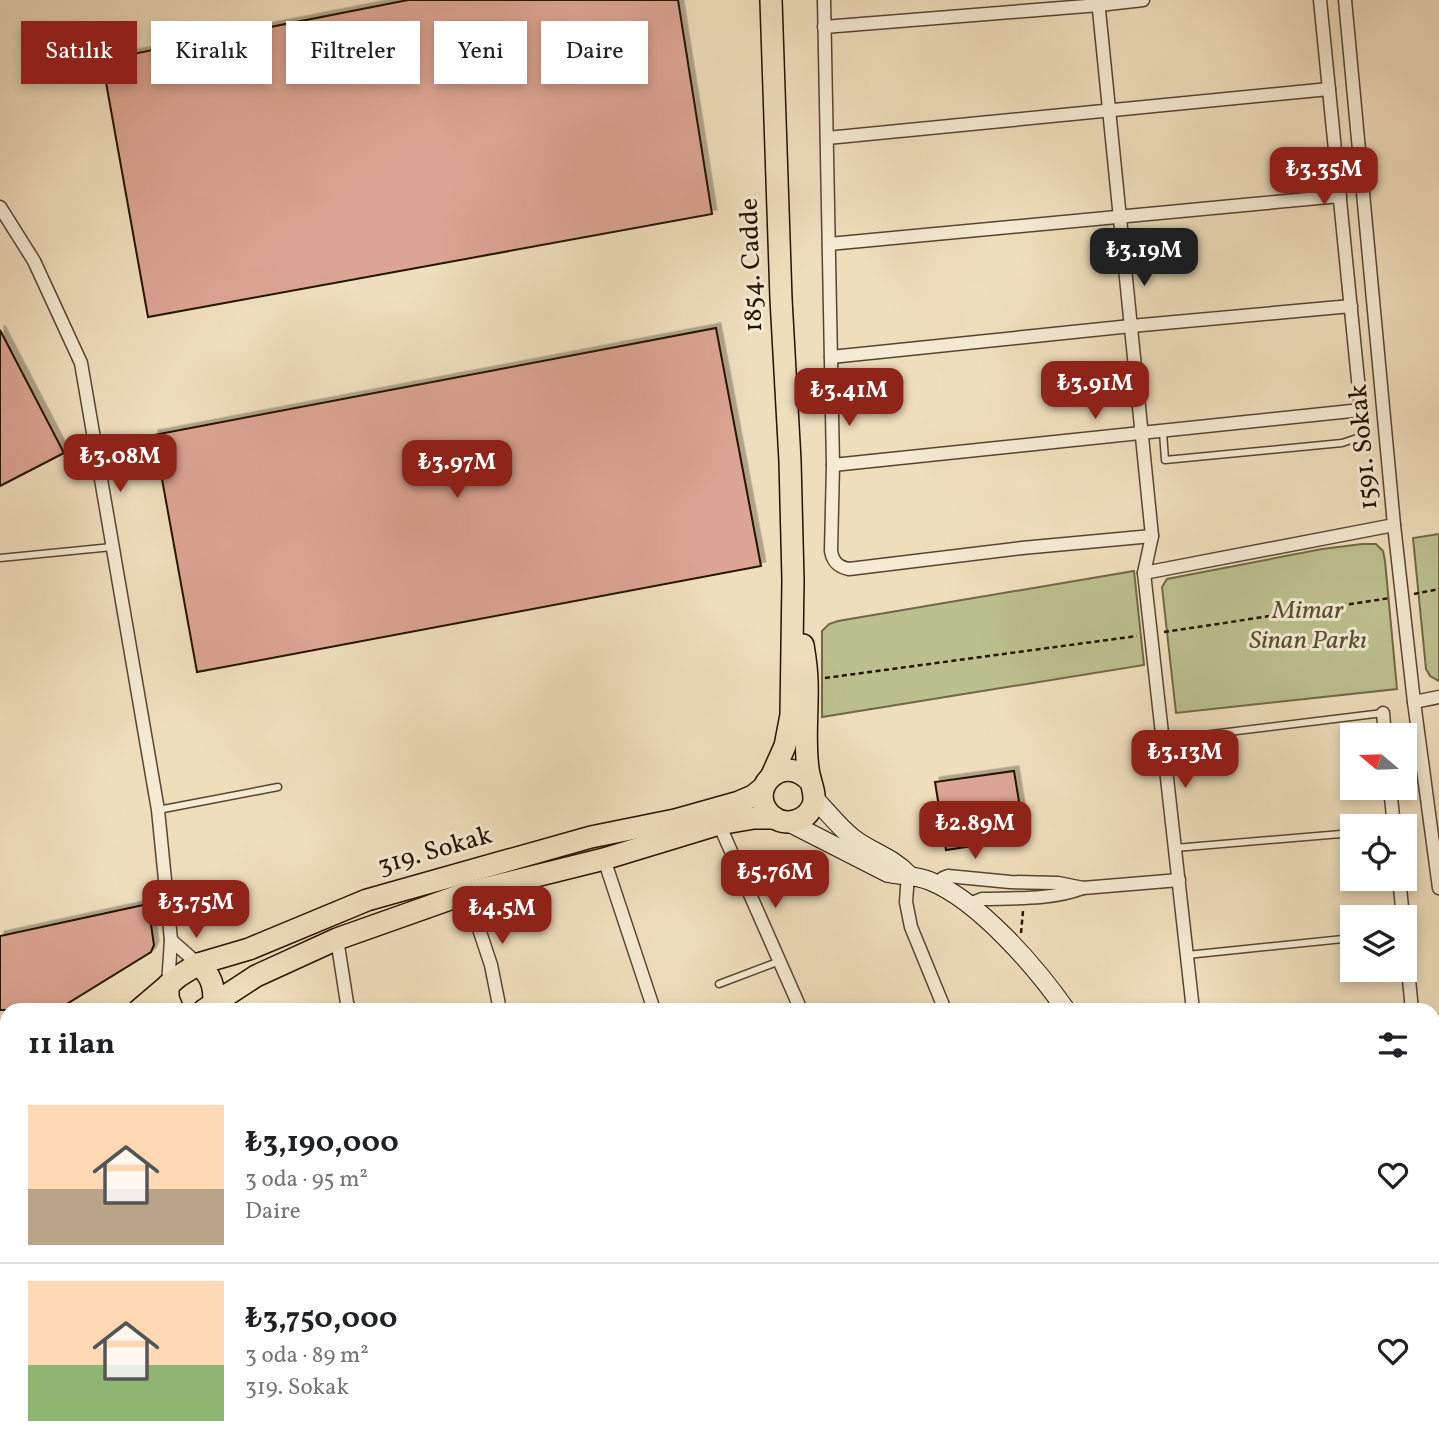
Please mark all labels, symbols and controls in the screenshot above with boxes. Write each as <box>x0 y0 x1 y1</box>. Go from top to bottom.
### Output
chip: Satılık <box>21 21 137 84</box>
chip: Kiralık <box>151 21 272 84</box>
chip: Filtreler <box>286 21 420 84</box>
chip: Yeni <box>434 21 527 84</box>
chip: Daire <box>541 21 648 84</box>
pin: ₺3.35M <box>1267 148 1381 207</box>
text: ₺3.35M <box>1286 154 1362 186</box>
street label: 1854. Cadde <box>732 197 772 333</box>
pin: ₺3.19M <box>1087 229 1201 288</box>
text: ₺3.19M <box>1106 235 1182 267</box>
pin: ₺3.91M <box>1038 362 1152 421</box>
pin: ₺3.41M <box>792 368 906 428</box>
text: ₺3.91M <box>1057 368 1133 400</box>
text: ₺3.41M <box>810 375 888 407</box>
street label: 1591. Sokak <box>1341 383 1387 511</box>
pin: ₺3.08M <box>63 434 177 494</box>
pin: ₺3.97M <box>400 440 514 500</box>
text: ₺3.08M <box>80 441 160 473</box>
text: ₺3.97M <box>418 447 496 479</box>
park label: Mimar Sinan Parkı <box>1249 593 1367 659</box>
north arrow <box>1340 723 1418 800</box>
map controls <box>1340 723 1417 982</box>
pin: ₺3.13M <box>1128 730 1242 790</box>
text: ₺3.13M <box>1147 737 1223 769</box>
pin: ₺2.89M <box>918 802 1032 861</box>
text: ₺2.89M <box>935 808 1015 840</box>
button: locate <box>1340 814 1417 891</box>
street label: 319. Sokak <box>374 818 496 884</box>
pin: ₺5.76M <box>718 850 832 910</box>
text: ₺5.76M <box>737 857 813 889</box>
pin: ₺3.75M <box>139 880 253 940</box>
pin: ₺4.5M <box>453 886 551 946</box>
text: ₺3.75M <box>158 887 234 919</box>
text: ₺4.5M <box>468 893 536 925</box>
button: layers <box>1340 905 1417 982</box>
text: 11 ilan <box>28 1024 115 1066</box>
icon: filters <box>1374 1026 1412 1064</box>
text: ₺3,190,000 <box>245 1122 399 1164</box>
icon: home <box>84 1133 168 1217</box>
icon: heart <box>1374 1156 1412 1194</box>
text: 3 oda · 95 m² <box>245 1164 368 1196</box>
text: Daire <box>245 1196 301 1228</box>
text: ₺3,750,000 <box>245 1298 397 1340</box>
icon: home <box>84 1309 168 1393</box>
icon: heart <box>1374 1332 1412 1370</box>
text: 3 oda · 89 m² <box>245 1340 369 1372</box>
text: 319. Sokak <box>245 1372 349 1404</box>

